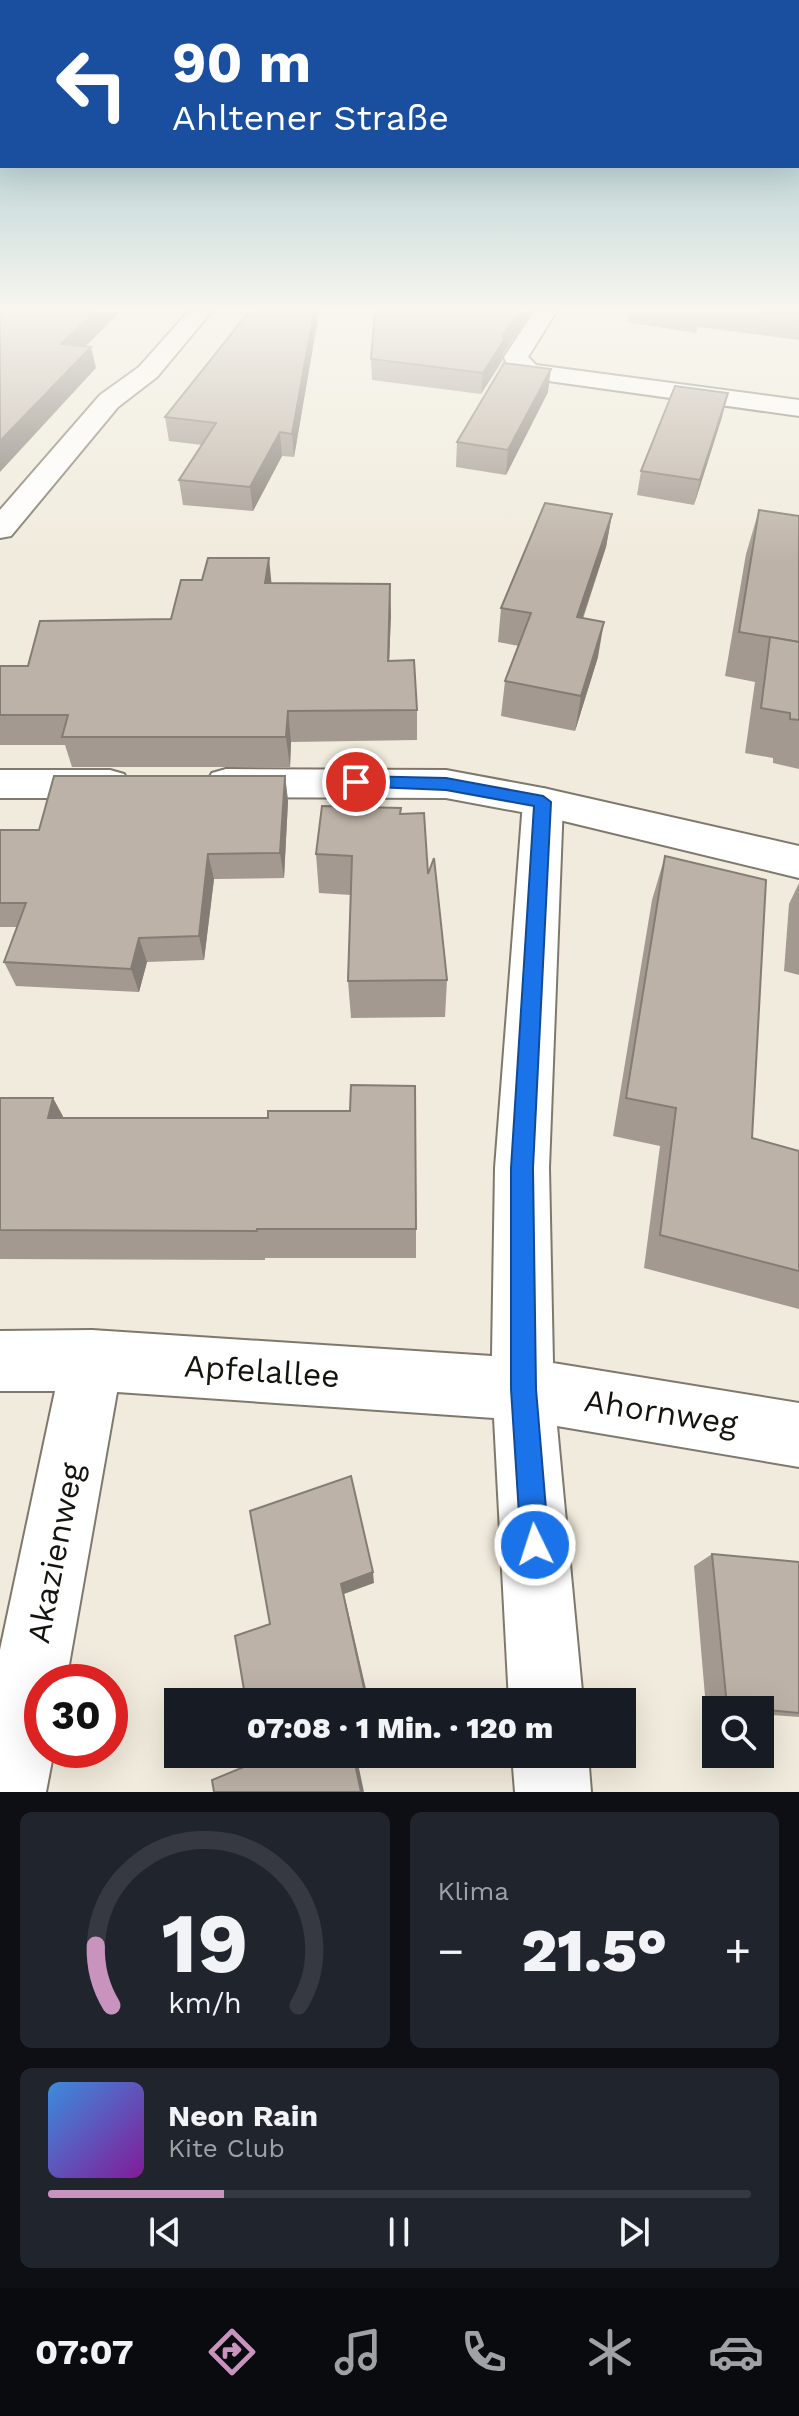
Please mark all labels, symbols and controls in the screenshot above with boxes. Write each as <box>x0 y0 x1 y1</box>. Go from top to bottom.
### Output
text: 90 m <box>172 30 311 96</box>
icon: left <box>40 32 144 136</box>
text: Ahltener Straße <box>172 97 449 139</box>
pin <box>322 748 390 816</box>
icon: arrive <box>334 760 378 804</box>
street label: Apfelallee <box>183 1347 341 1395</box>
street label: Ahornweg <box>582 1381 741 1443</box>
street label: Akazienweg <box>19 1459 91 1646</box>
position arrow <box>493 1503 577 1587</box>
speed limit sign: 30 <box>24 1664 128 1768</box>
map controls <box>702 1696 774 1768</box>
button: search <box>702 1696 774 1768</box>
text: 07:08 · 1 Min. · 120 m <box>247 1710 553 1745</box>
text: Klima <box>438 1876 509 1906</box>
text: 19 <box>161 1895 248 1992</box>
text: 21.5° <box>521 1915 667 1986</box>
text: − <box>438 1925 464 1977</box>
text: + <box>724 1925 751 1977</box>
text: km/h <box>168 1986 242 2020</box>
text: Neon Rain <box>168 2098 318 2133</box>
text: Kite Club <box>168 2133 285 2163</box>
icon: previous <box>143 2210 187 2254</box>
icon: pause <box>377 2210 421 2254</box>
icon: next <box>612 2210 656 2254</box>
icon: directions <box>204 2324 260 2380</box>
icon: music <box>330 2324 386 2380</box>
icon: phone <box>456 2324 512 2380</box>
icon: climate <box>582 2324 638 2380</box>
icon: car <box>708 2324 764 2380</box>
text: 07:07 <box>35 2331 134 2373</box>

